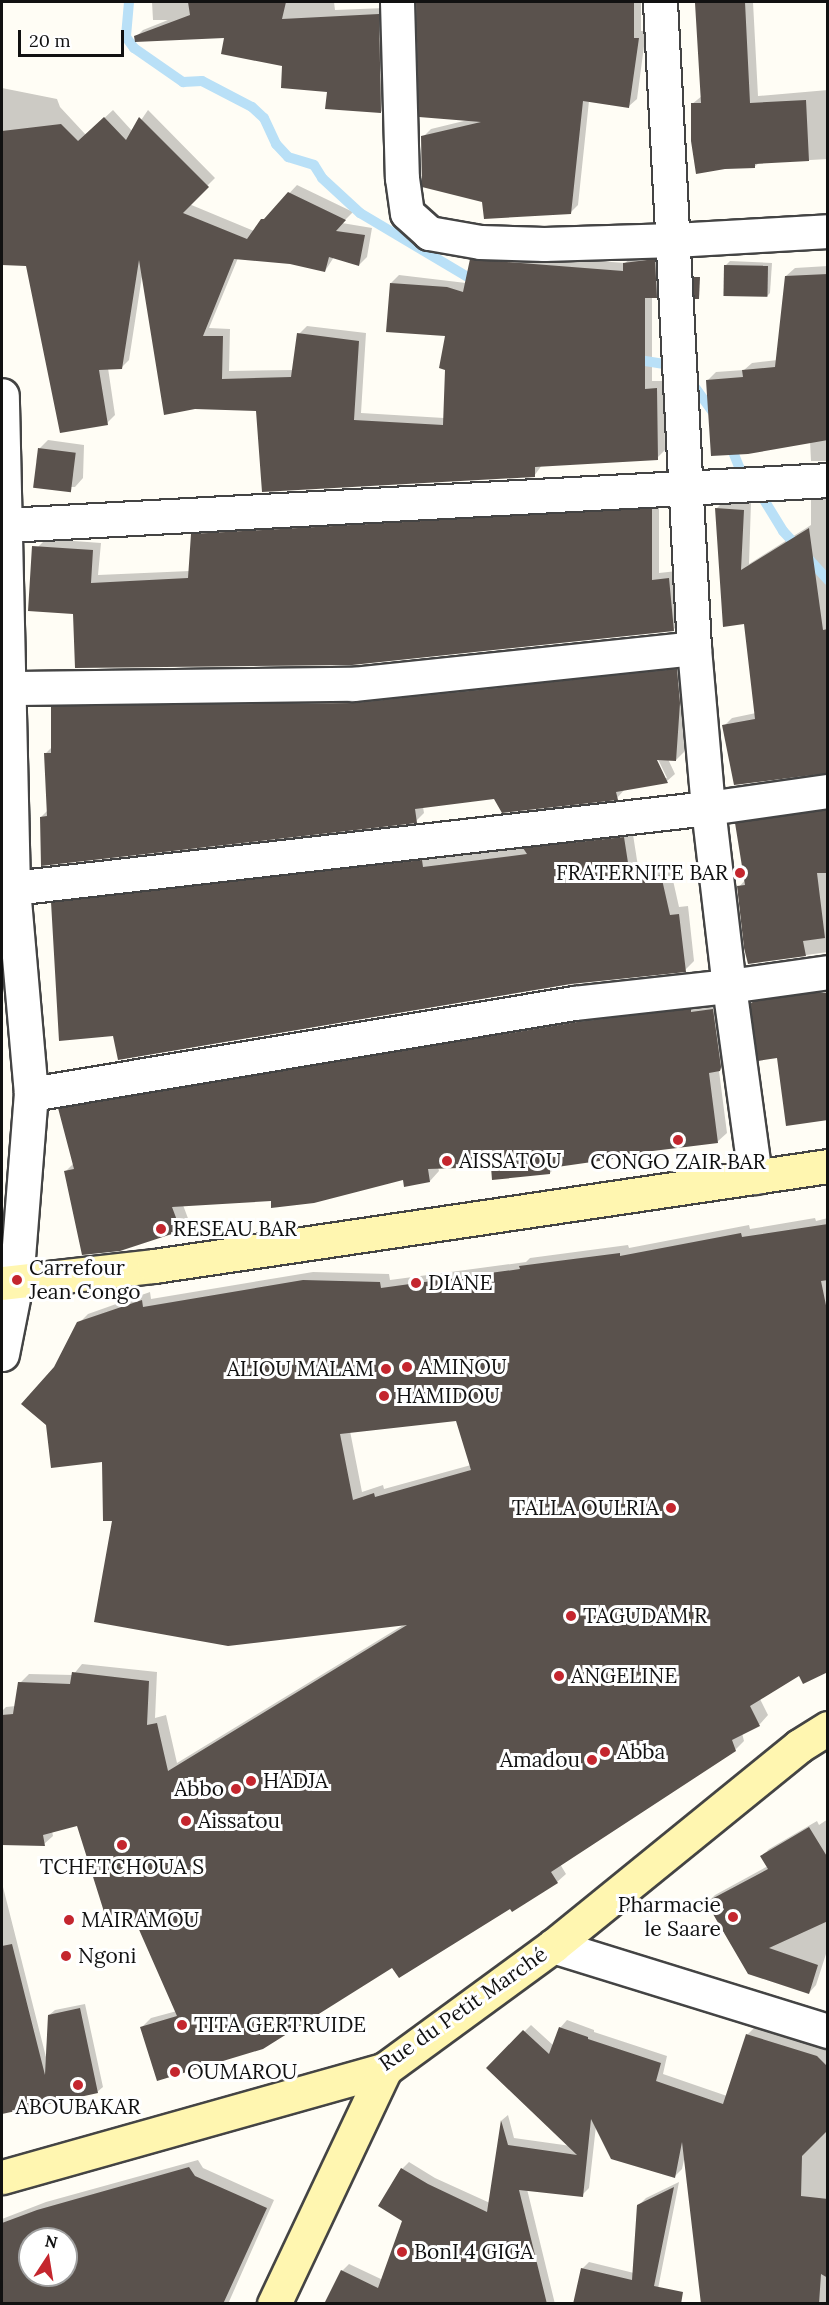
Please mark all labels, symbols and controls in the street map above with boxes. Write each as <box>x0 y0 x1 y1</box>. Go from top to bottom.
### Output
scale bar <box>21 18 128 56</box>
text: 20 m <box>29 29 71 52</box>
place label: FRATERNITE BAR <box>556 860 728 886</box>
marker: FRATERNITE BAR <box>733 866 747 880</box>
marker: CONGO ZAIR BAR <box>671 1133 685 1147</box>
place label: AISSATOU <box>459 1148 561 1174</box>
place label: CONGO ZAIR BAR <box>590 1149 766 1175</box>
marker: AISSATOU <box>440 1154 454 1168</box>
place label: RESEAU BAR <box>173 1216 297 1242</box>
marker: RESEAU BAR <box>154 1222 168 1236</box>
place label: Carrefour Jean Congo <box>29 1255 140 1305</box>
place label: DIANE <box>428 1270 493 1296</box>
marker: Carrefour Jean Congo <box>10 1273 24 1287</box>
marker: DIANE <box>409 1276 423 1290</box>
place label: AMINOU <box>419 1354 507 1380</box>
place label: ALIOU MALAM <box>227 1356 374 1382</box>
marker: AMINOU <box>400 1360 414 1374</box>
marker: ALIOU MALAM <box>379 1362 393 1376</box>
place label: HAMIDOU <box>396 1383 500 1409</box>
marker: HAMIDOU <box>377 1389 391 1403</box>
place label: TALLA OULRIA <box>512 1495 659 1521</box>
marker: TALLA OULRIA <box>664 1501 678 1515</box>
place label: TAGUDAM R <box>583 1603 707 1629</box>
marker: TAGUDAM R <box>564 1609 578 1623</box>
place label: ANGELINE <box>571 1663 677 1689</box>
marker: ANGELINE <box>552 1669 566 1683</box>
place label: Abba <box>617 1739 665 1765</box>
marker: Abba <box>598 1745 612 1759</box>
place label: Amadou <box>500 1747 580 1773</box>
marker: Amadou <box>585 1753 599 1767</box>
place label: HADJA <box>263 1768 328 1794</box>
marker: HADJA <box>244 1774 258 1788</box>
place label: Abbo <box>174 1776 224 1802</box>
marker: Abbo <box>229 1782 243 1796</box>
place label: Aissatou <box>198 1808 280 1834</box>
marker: Aissatou <box>179 1814 193 1828</box>
marker: TCHETCHOUA S <box>115 1838 129 1852</box>
place label: TCHETCHOUA S <box>40 1854 204 1880</box>
place label: Pharmacie le Saare <box>618 1892 721 1942</box>
place label: MAIRAMOU <box>81 1907 199 1933</box>
marker: Pharmacie le Saare <box>726 1910 740 1924</box>
marker: MAIRAMOU <box>62 1913 76 1927</box>
street label: Rue du Petit Marché <box>374 1942 552 2076</box>
place label: Ngoni <box>78 1943 136 1969</box>
marker: Ngoni <box>59 1949 73 1963</box>
place label: TITA GERTRUIDE <box>194 2012 366 2038</box>
marker: TITA GERTRUIDE <box>175 2018 189 2032</box>
place label: OUMAROU <box>187 2059 297 2085</box>
marker: OUMAROU <box>168 2065 182 2079</box>
marker: ABOUBAKAR <box>71 2078 85 2092</box>
place label: ABOUBAKAR <box>16 2094 140 2120</box>
north arrow <box>18 2227 78 2287</box>
text: N <box>43 2230 59 2252</box>
place label: BonI 4 GIGA <box>414 2239 533 2265</box>
marker: BonI 4 GIGA <box>395 2245 409 2259</box>

